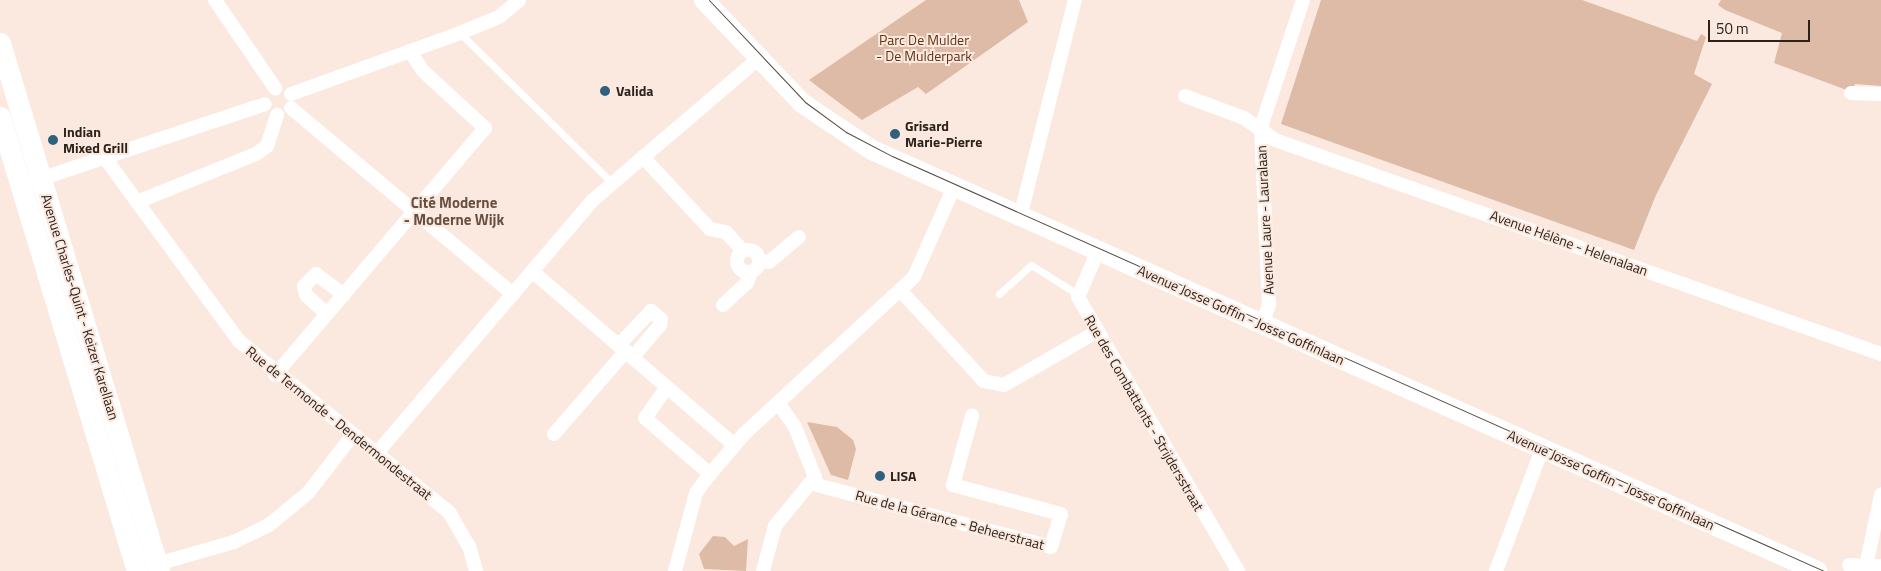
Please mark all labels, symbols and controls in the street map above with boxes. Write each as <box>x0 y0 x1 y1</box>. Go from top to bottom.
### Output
scale bar <box>1711 10 1814 42</box>
text: 50 m <box>1716 17 1749 40</box>
park label: Parc De Mulder - De Mulderpark <box>876 32 972 64</box>
place label: Valida <box>616 83 654 99</box>
marker: Valida <box>598 84 612 98</box>
place label: Grisard Marie-Pierre <box>905 118 982 150</box>
place label: Indian Mixed Grill <box>63 124 128 156</box>
marker: Grisard Marie-Pierre <box>889 128 901 140</box>
marker: Indian Mixed Grill <box>47 134 59 146</box>
street label: Avenue Laure - Lauralaan <box>1253 145 1277 295</box>
street label: Avenue Charles-Quint - Keizer Karellaan <box>38 192 122 422</box>
district label: Cité Moderne - Moderne Wijk <box>404 193 504 228</box>
street label: Avenue Hélène - Helenalaan <box>1488 207 1650 279</box>
street label: Avenue Josse Goffin - Josse Goffinlaan <box>1135 262 1347 368</box>
street label: Rue des Combattants - Strijdersstraat <box>1081 312 1207 514</box>
street label: Rue de Termonde - Dendermondestraat <box>243 343 435 503</box>
street label: Avenue Josse Goffin - Josse Goffinlaan <box>1505 427 1717 533</box>
place label: LISA <box>890 468 917 484</box>
marker: LISA <box>874 470 886 482</box>
street label: Rue de la Gérance - Beheerstraat <box>854 487 1046 553</box>

